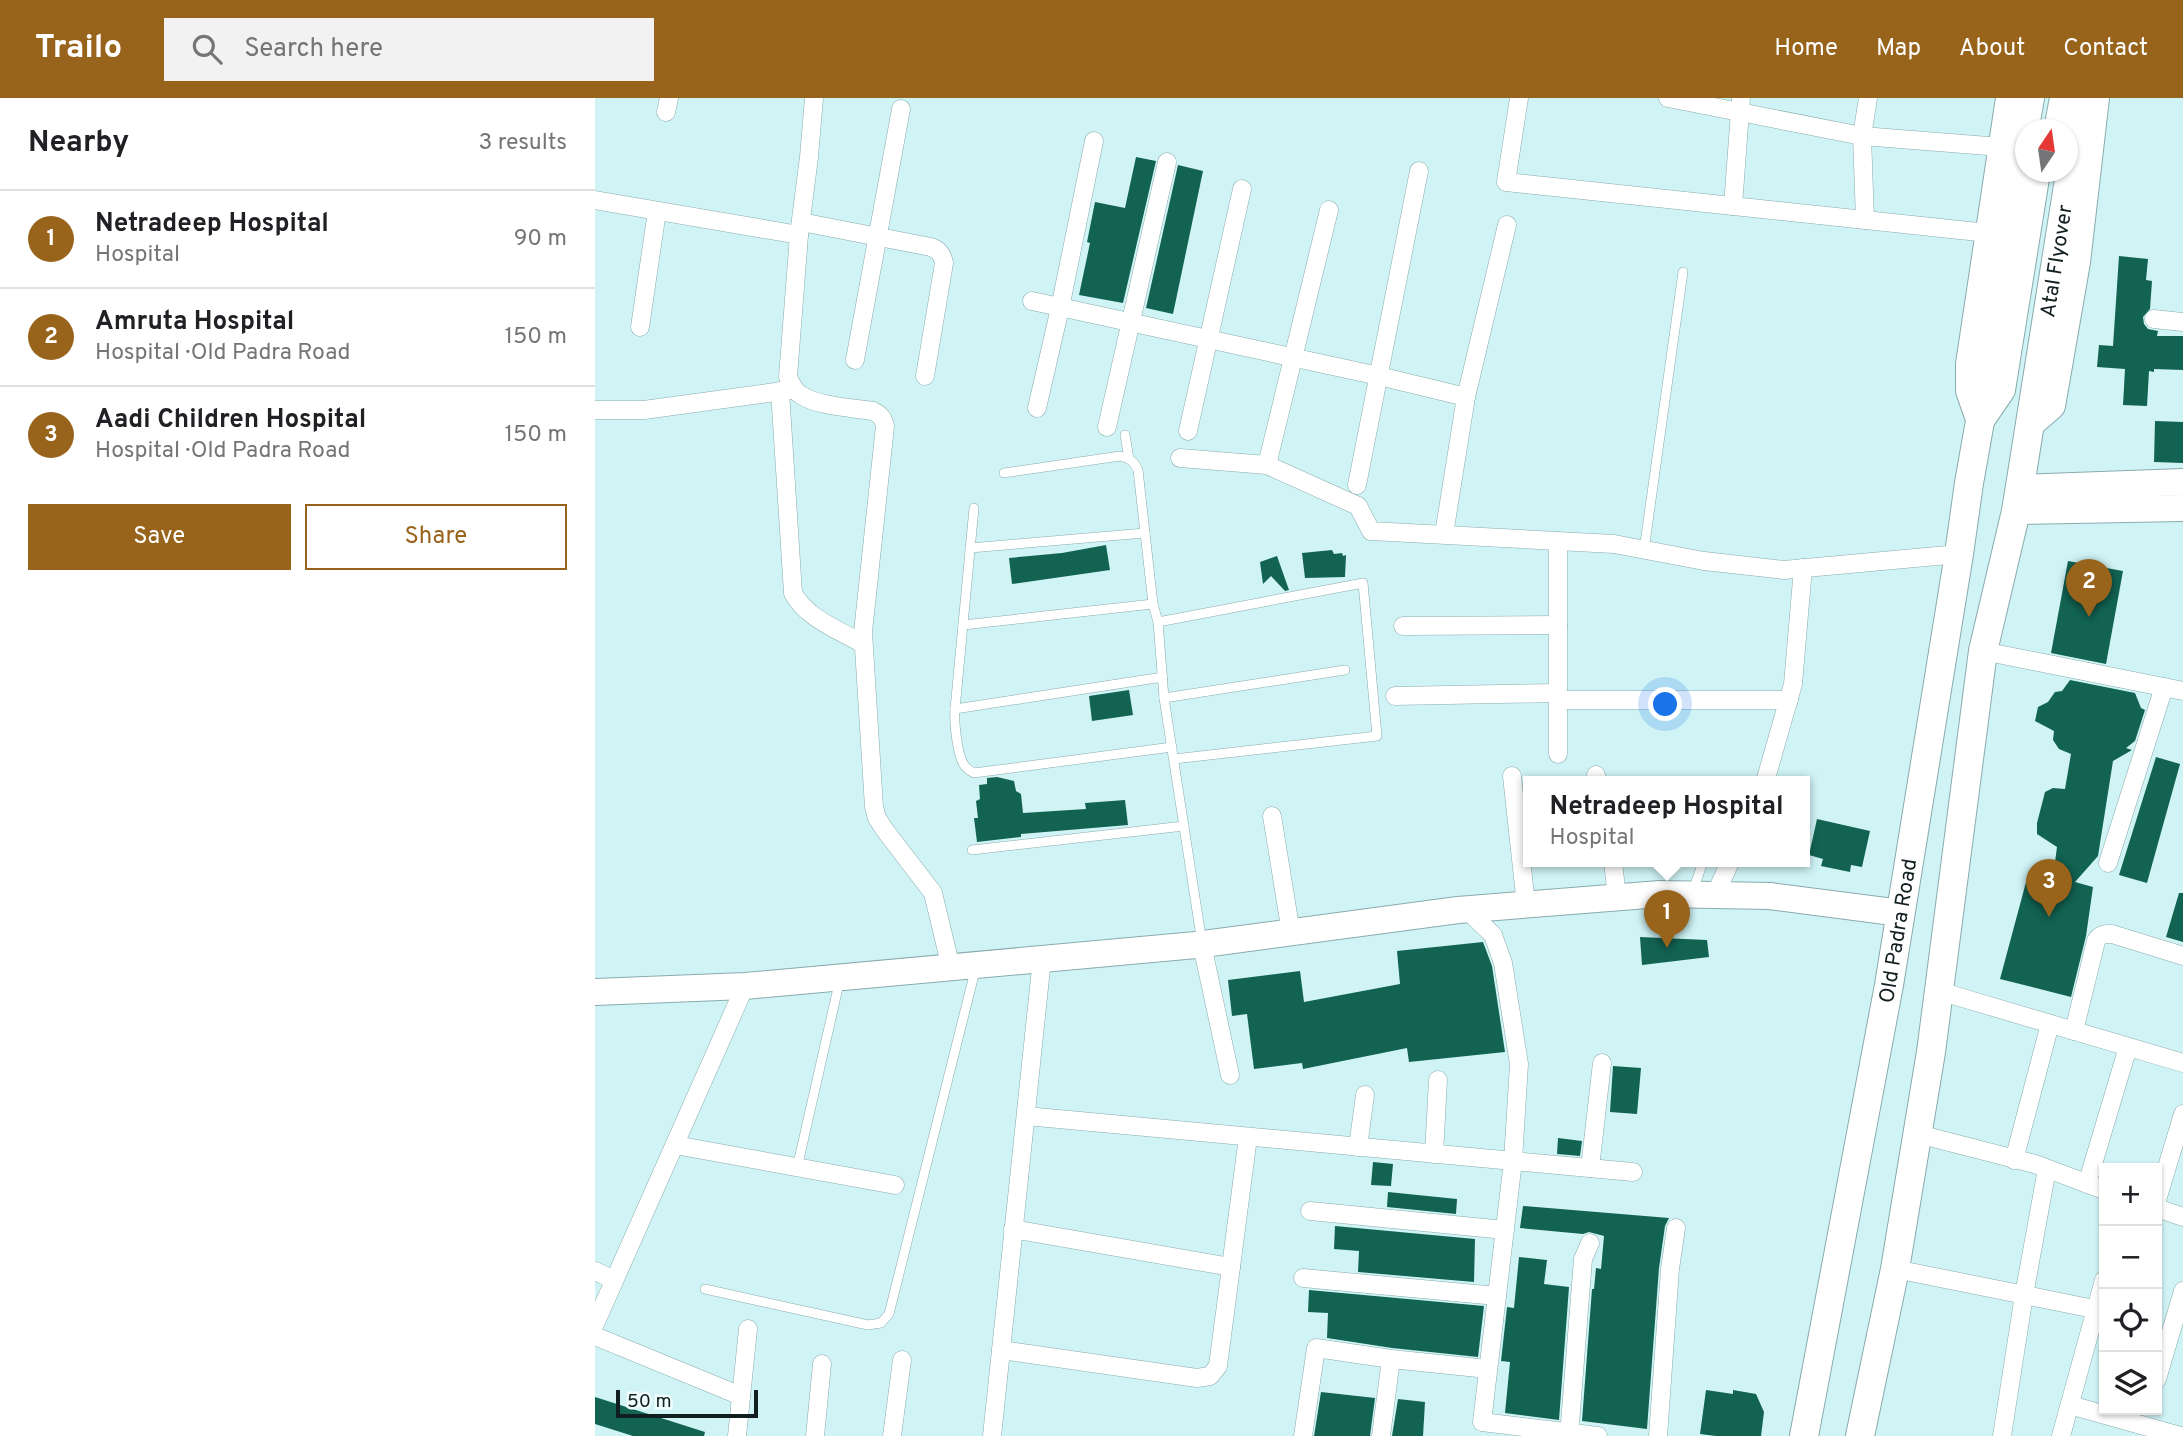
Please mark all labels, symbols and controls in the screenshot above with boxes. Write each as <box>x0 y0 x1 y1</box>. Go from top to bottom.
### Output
search box <box>164 18 654 81</box>
text: Trailo <box>35 28 122 70</box>
icon: search <box>188 30 226 68</box>
text: Search here <box>244 33 383 66</box>
text: Home <box>1774 34 1838 64</box>
text: Map <box>1876 34 1921 64</box>
text: About <box>1959 34 2025 64</box>
text: Contact <box>2063 34 2148 64</box>
north arrow <box>2015 119 2078 182</box>
text: Nearby <box>28 125 129 162</box>
text: 3 results <box>478 129 567 158</box>
street label: Atal Flyover <box>2035 203 2080 319</box>
text: Netradeep Hospital <box>95 208 329 241</box>
text: 1 <box>46 225 56 254</box>
text: 90 m <box>514 225 567 254</box>
text: Hospital <box>95 241 180 270</box>
text: Amruta Hospital <box>95 306 294 339</box>
text: 2 <box>44 323 58 352</box>
text: 150 m <box>505 323 567 352</box>
text: Hospital · Old Padra Road <box>95 339 351 368</box>
text: Aadi Children Hospital <box>95 404 366 437</box>
text: 3 <box>44 421 58 450</box>
text: 150 m <box>505 421 567 450</box>
text: Hospital · Old Padra Road <box>95 437 351 466</box>
button: Save <box>28 504 291 570</box>
button: Share <box>305 504 567 570</box>
pin: 2 <box>2066 559 2112 617</box>
your location <box>1648 687 1682 721</box>
popup <box>1523 776 1810 867</box>
text: Netradeep Hospital <box>1550 791 1783 824</box>
text: Hospital <box>1550 824 1635 853</box>
street label: Old Padra Road <box>1874 857 1924 1005</box>
pin: 3 <box>2026 859 2072 917</box>
pin: 1 <box>1644 890 1690 948</box>
map controls <box>2099 1163 2162 1415</box>
button: + <box>2099 1163 2162 1226</box>
button: − <box>2099 1226 2162 1289</box>
button: locate <box>2099 1289 2162 1352</box>
button: layers <box>2099 1352 2162 1415</box>
scale bar <box>616 1387 758 1419</box>
text: 50 m <box>627 1390 672 1414</box>

